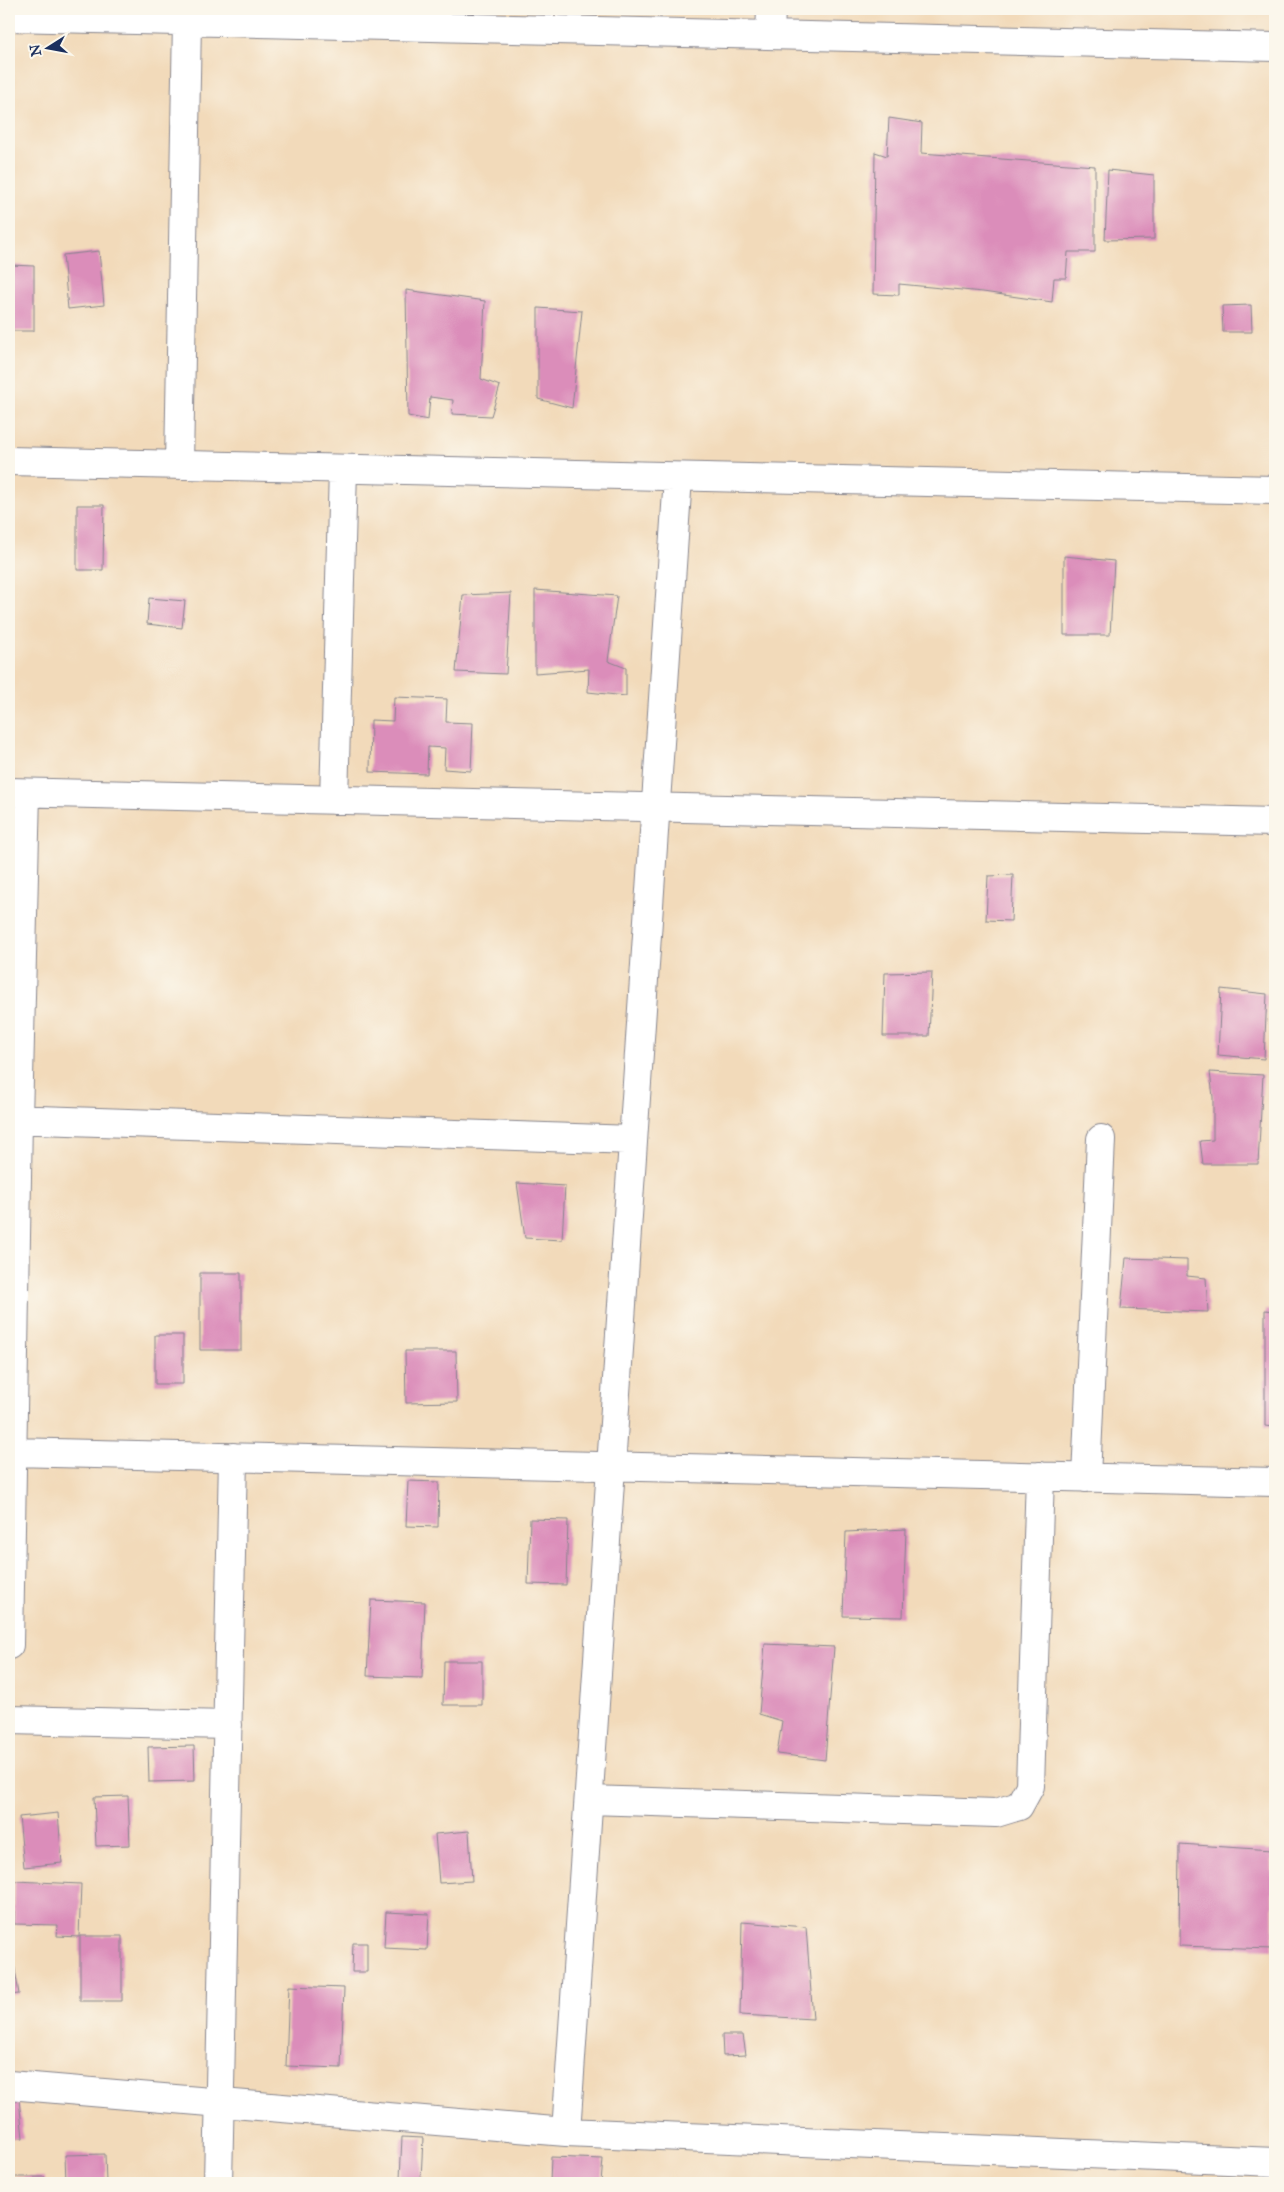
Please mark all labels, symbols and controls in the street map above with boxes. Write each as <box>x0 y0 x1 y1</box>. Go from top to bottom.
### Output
north arrow <box>22 22 72 72</box>
text: N <box>26 43 45 58</box>

